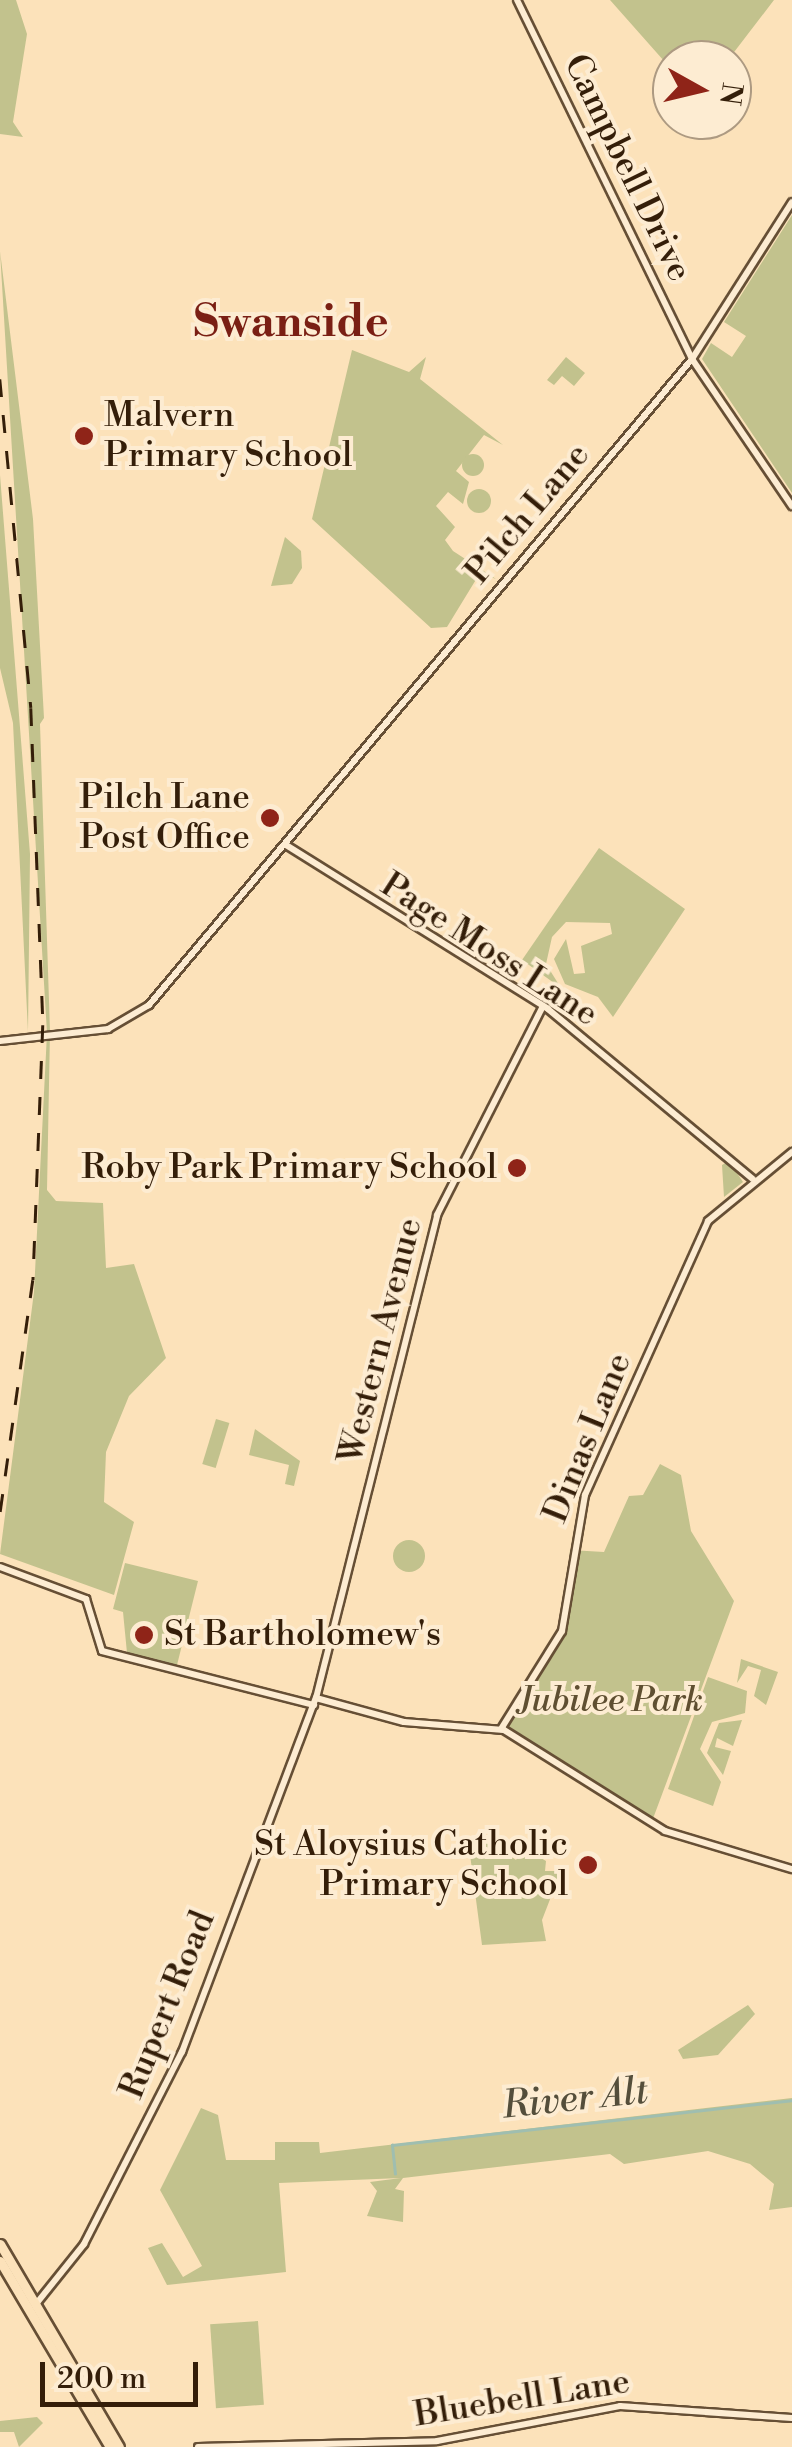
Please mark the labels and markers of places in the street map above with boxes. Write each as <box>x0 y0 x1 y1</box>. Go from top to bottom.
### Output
place label: Malvern Primary School <box>104 395 352 477</box>
marker: Malvern Primary School <box>73 425 95 447</box>
place label: Pilch Lane Post Office <box>79 777 250 859</box>
marker: Pilch Lane Post Office <box>259 807 281 829</box>
place label: Roby Park Primary School <box>81 1147 497 1189</box>
marker: Roby Park Primary School <box>506 1157 528 1179</box>
place label: St Bartholomew's <box>164 1614 441 1656</box>
marker: St Bartholomew's <box>133 1624 155 1646</box>
place label: St Aloysius Catholic Primary School <box>254 1824 568 1906</box>
marker: St Aloysius Catholic Primary School <box>577 1854 599 1876</box>

